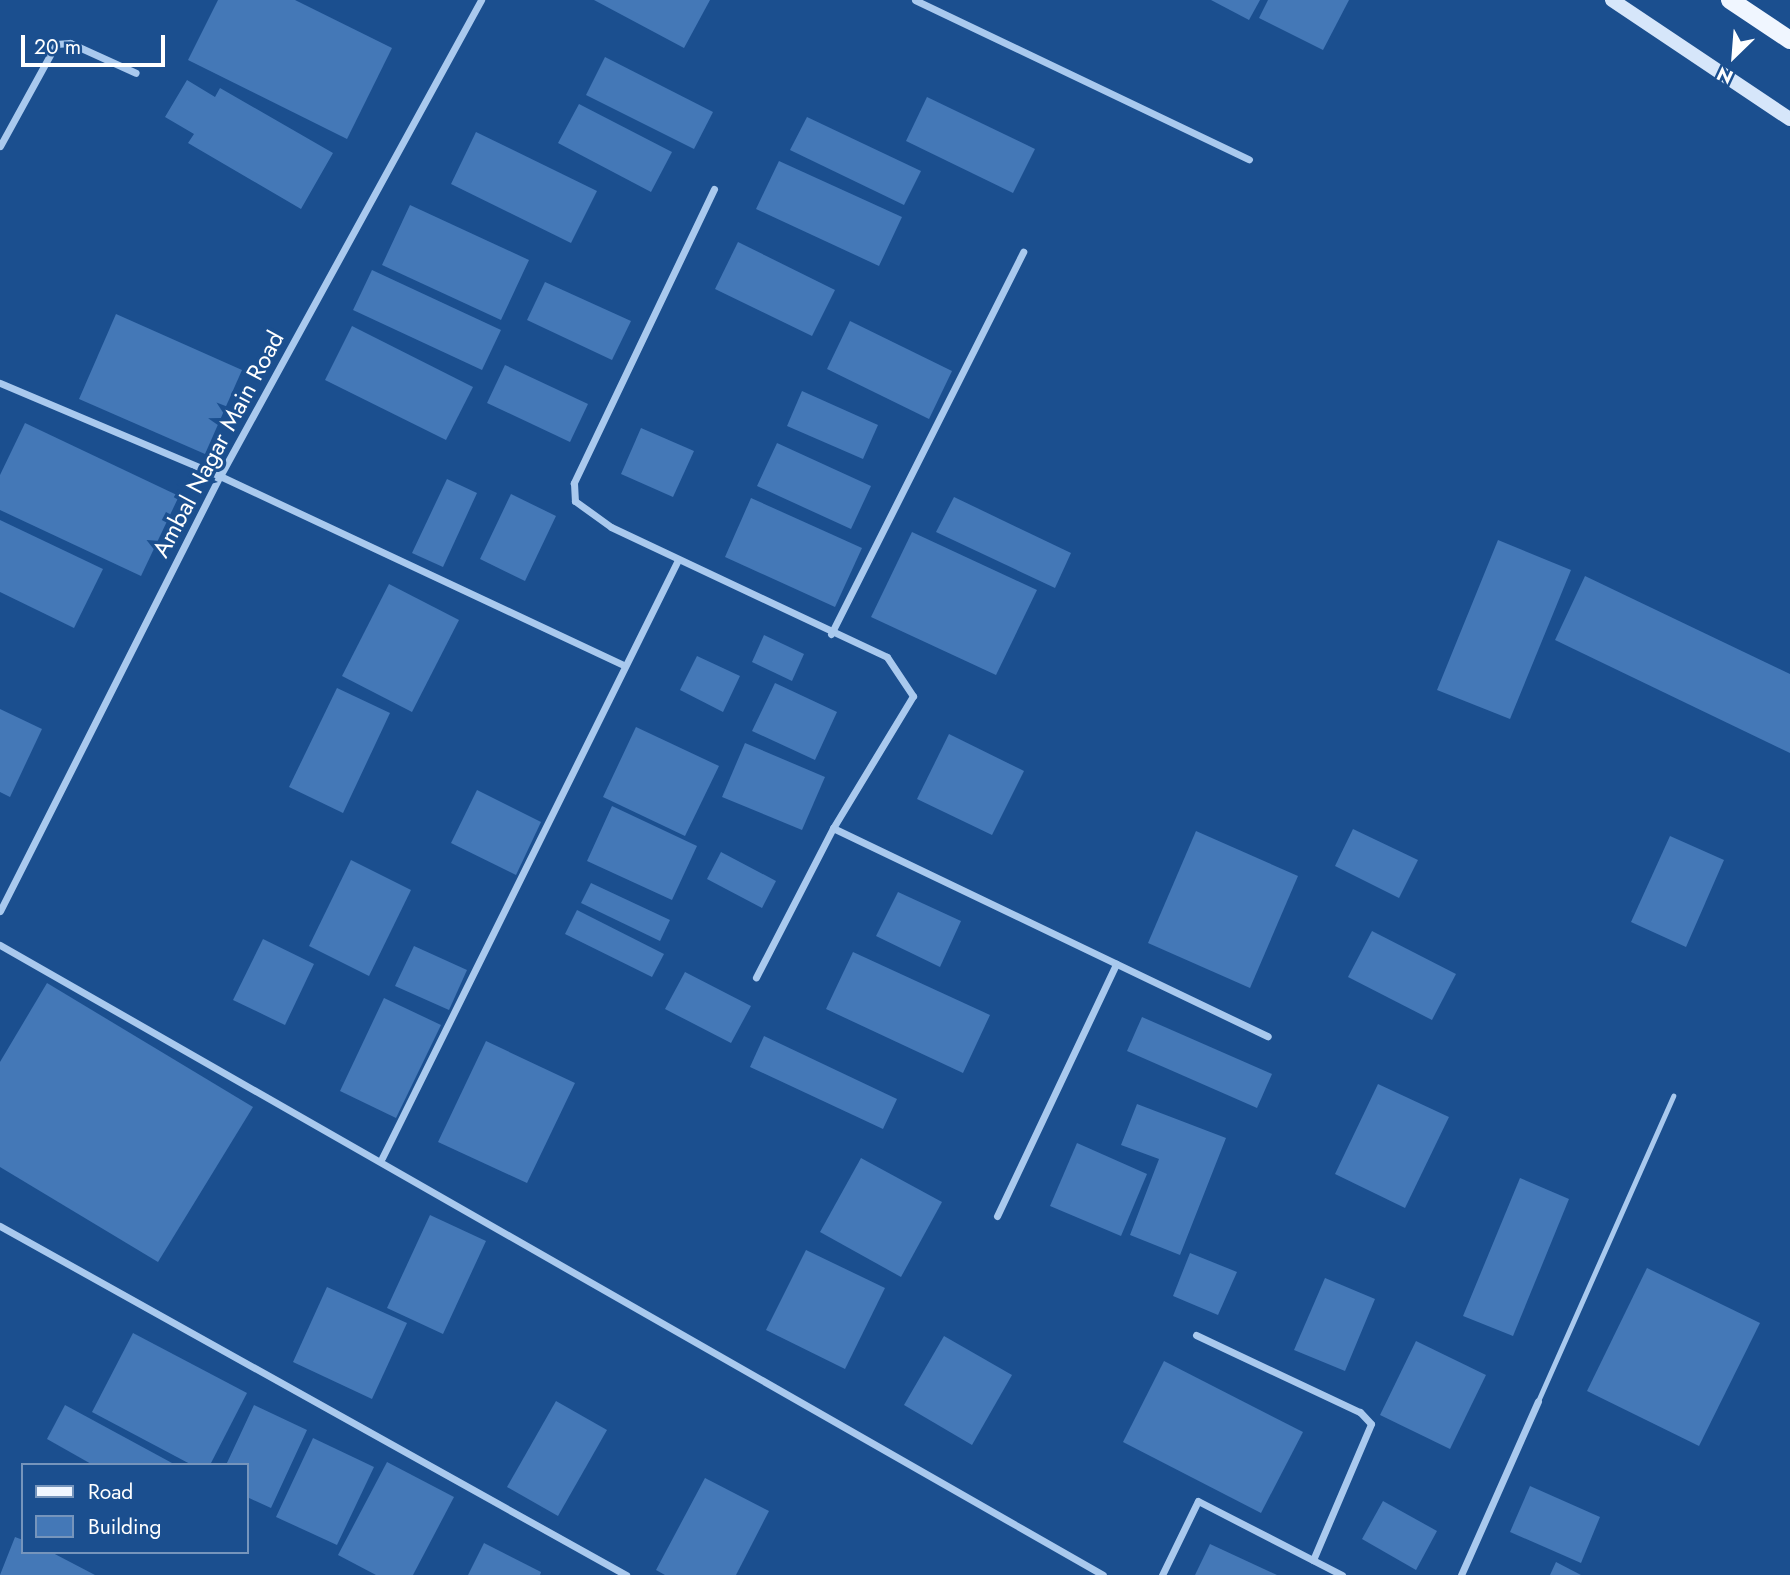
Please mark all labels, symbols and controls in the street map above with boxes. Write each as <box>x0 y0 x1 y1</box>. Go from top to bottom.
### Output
scale bar <box>24 21 168 65</box>
north arrow <box>1699 21 1769 91</box>
text: 20 m <box>34 32 81 62</box>
text: N <box>1712 60 1737 91</box>
street label: Ambal Nagar Main Road <box>146 326 290 562</box>
legend <box>21 1463 248 1554</box>
text: Road <box>88 1477 133 1507</box>
text: Building <box>88 1512 161 1542</box>

